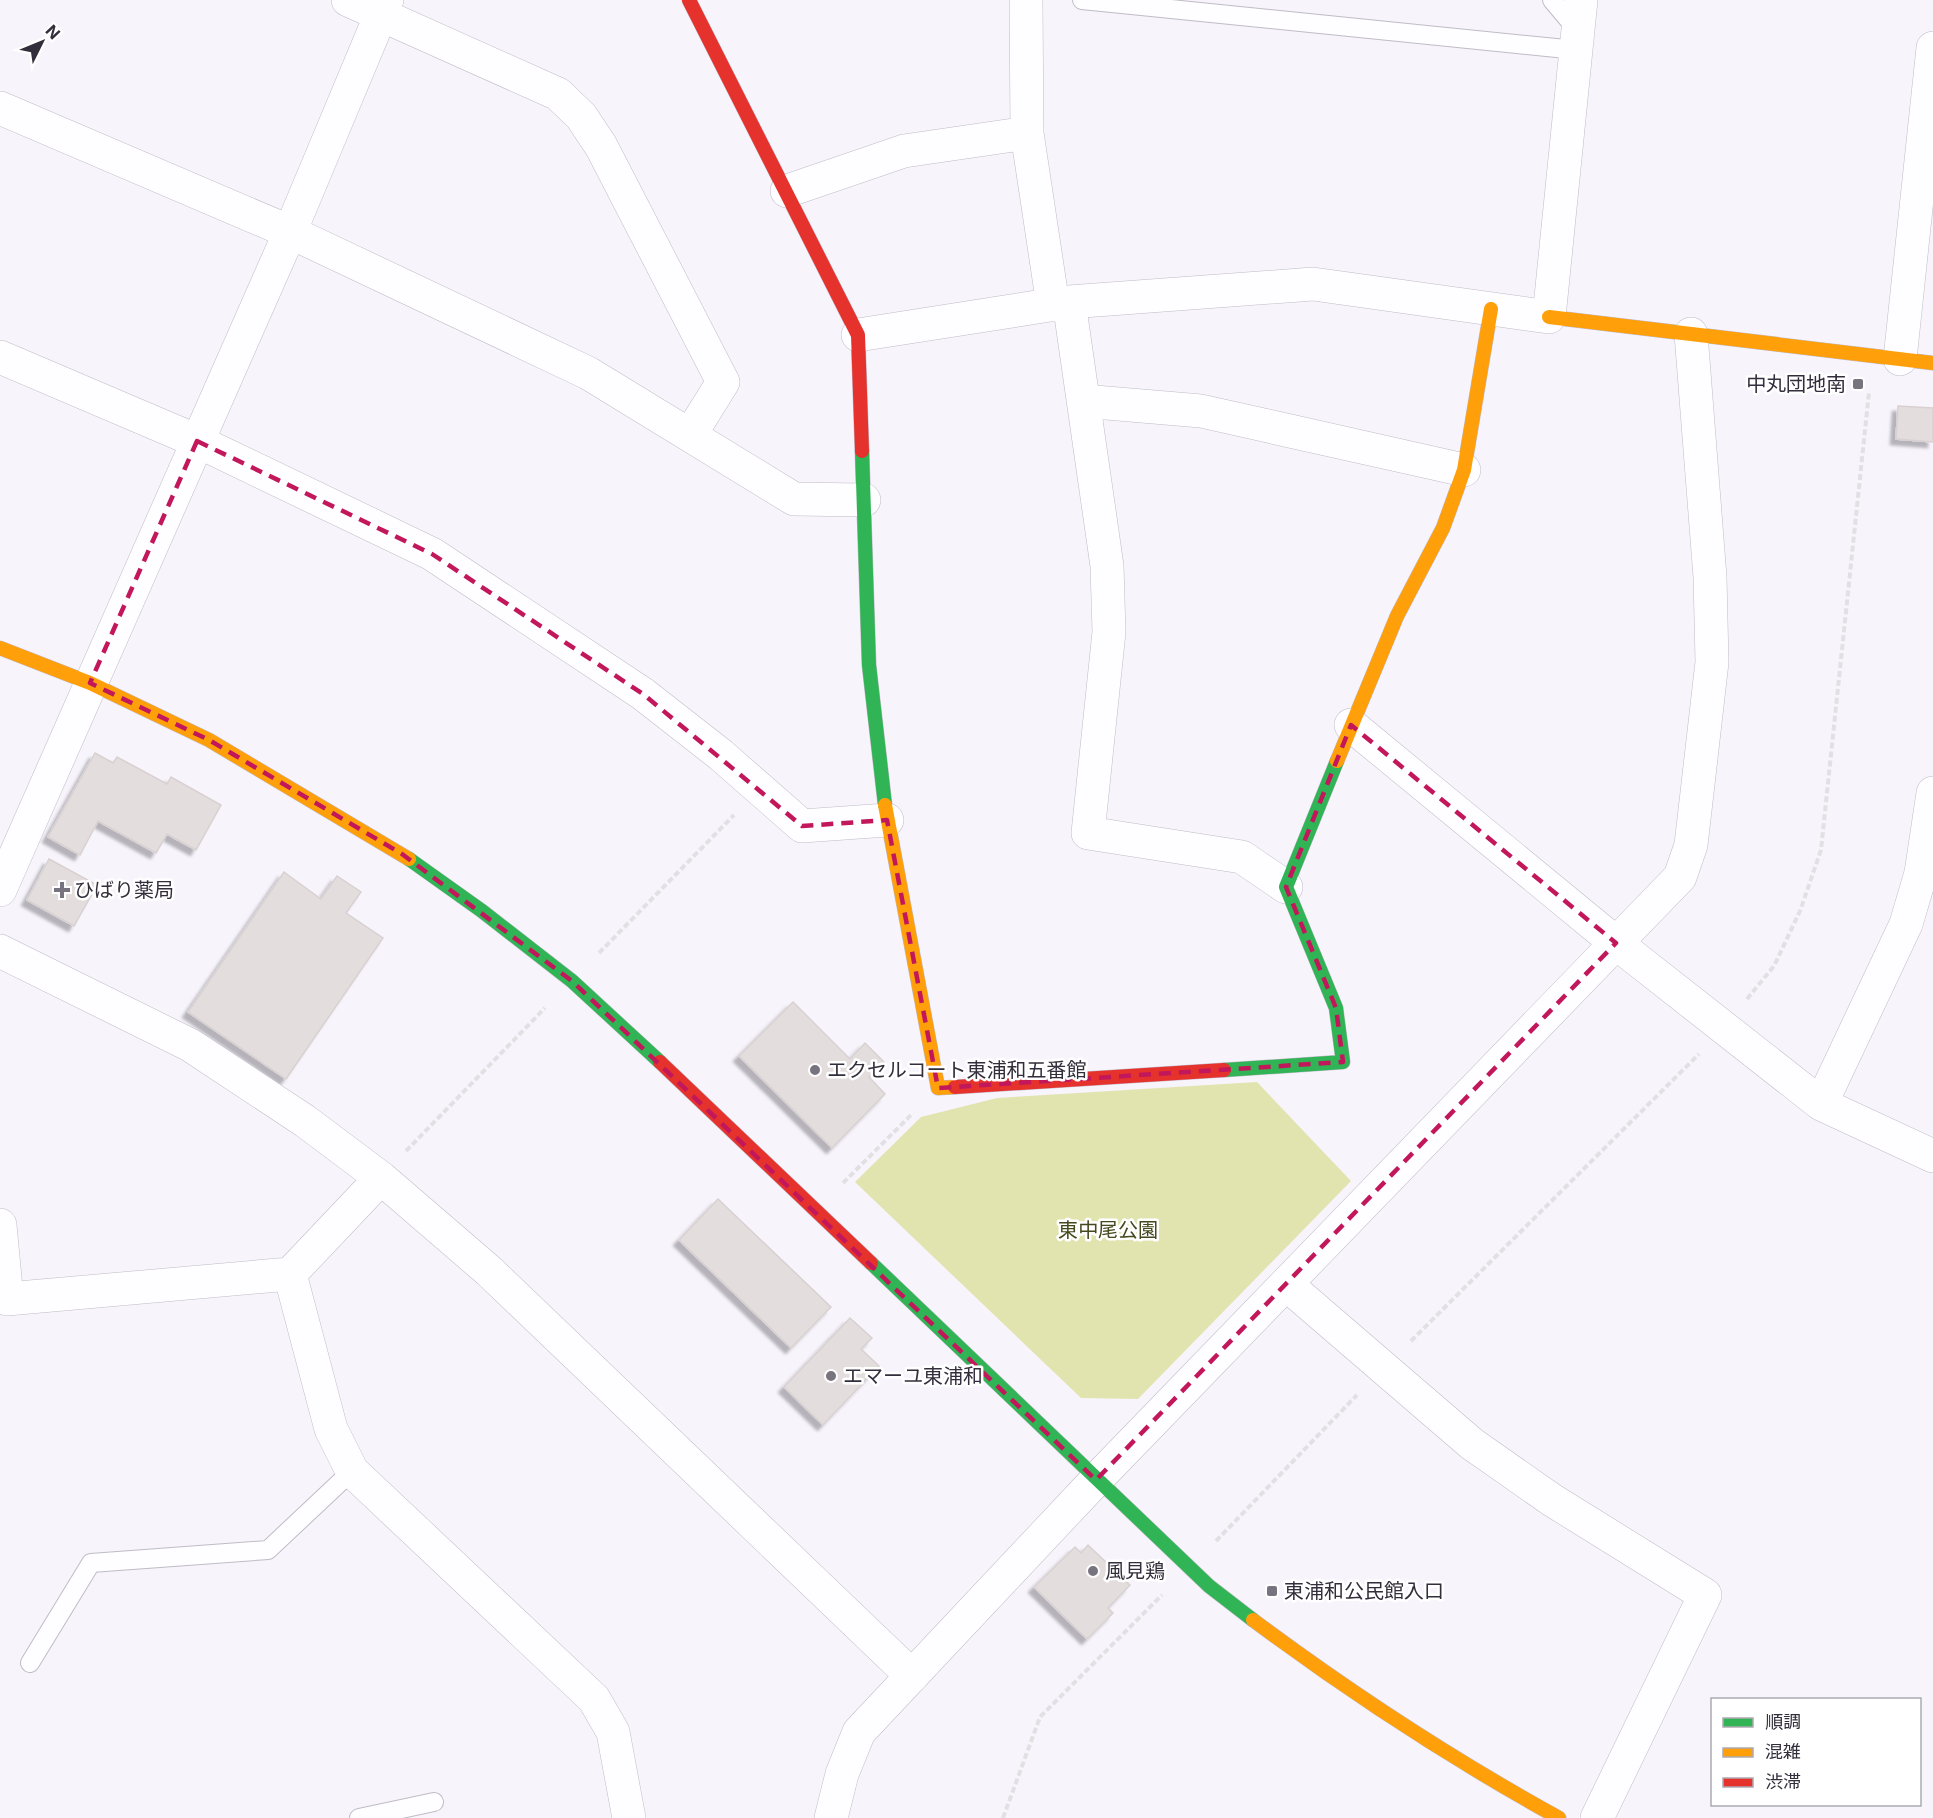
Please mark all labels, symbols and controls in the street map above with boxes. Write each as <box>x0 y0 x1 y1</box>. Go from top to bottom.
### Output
north arrow <box>12 12 72 72</box>
text: N <box>41 20 64 43</box>
place label: 中丸団地南 <box>1746 372 1846 396</box>
marker: 中丸団地南 <box>1851 377 1865 391</box>
place label: ひばり薬局 <box>74 878 174 902</box>
marker: ひばり薬局 <box>55 883 69 897</box>
place label: エクセルコート東浦和五番館 <box>827 1058 1087 1082</box>
marker: エクセルコート東浦和五番館 <box>808 1063 822 1077</box>
park label: 東中尾公園 <box>1058 1218 1158 1242</box>
place label: エマーユ東浦和 <box>843 1364 983 1388</box>
marker: エマーユ東浦和 <box>824 1369 838 1383</box>
place label: 風見鶏 <box>1105 1559 1165 1583</box>
marker: 風見鶏 <box>1086 1564 1100 1578</box>
place label: 東浦和公民館入口 <box>1284 1579 1444 1603</box>
marker: 東浦和公民館入口 <box>1265 1584 1279 1598</box>
legend <box>1711 1698 1921 1806</box>
text: 順調 <box>1765 1711 1801 1732</box>
text: 混雑 <box>1765 1741 1801 1762</box>
text: 渋滞 <box>1765 1771 1801 1792</box>

